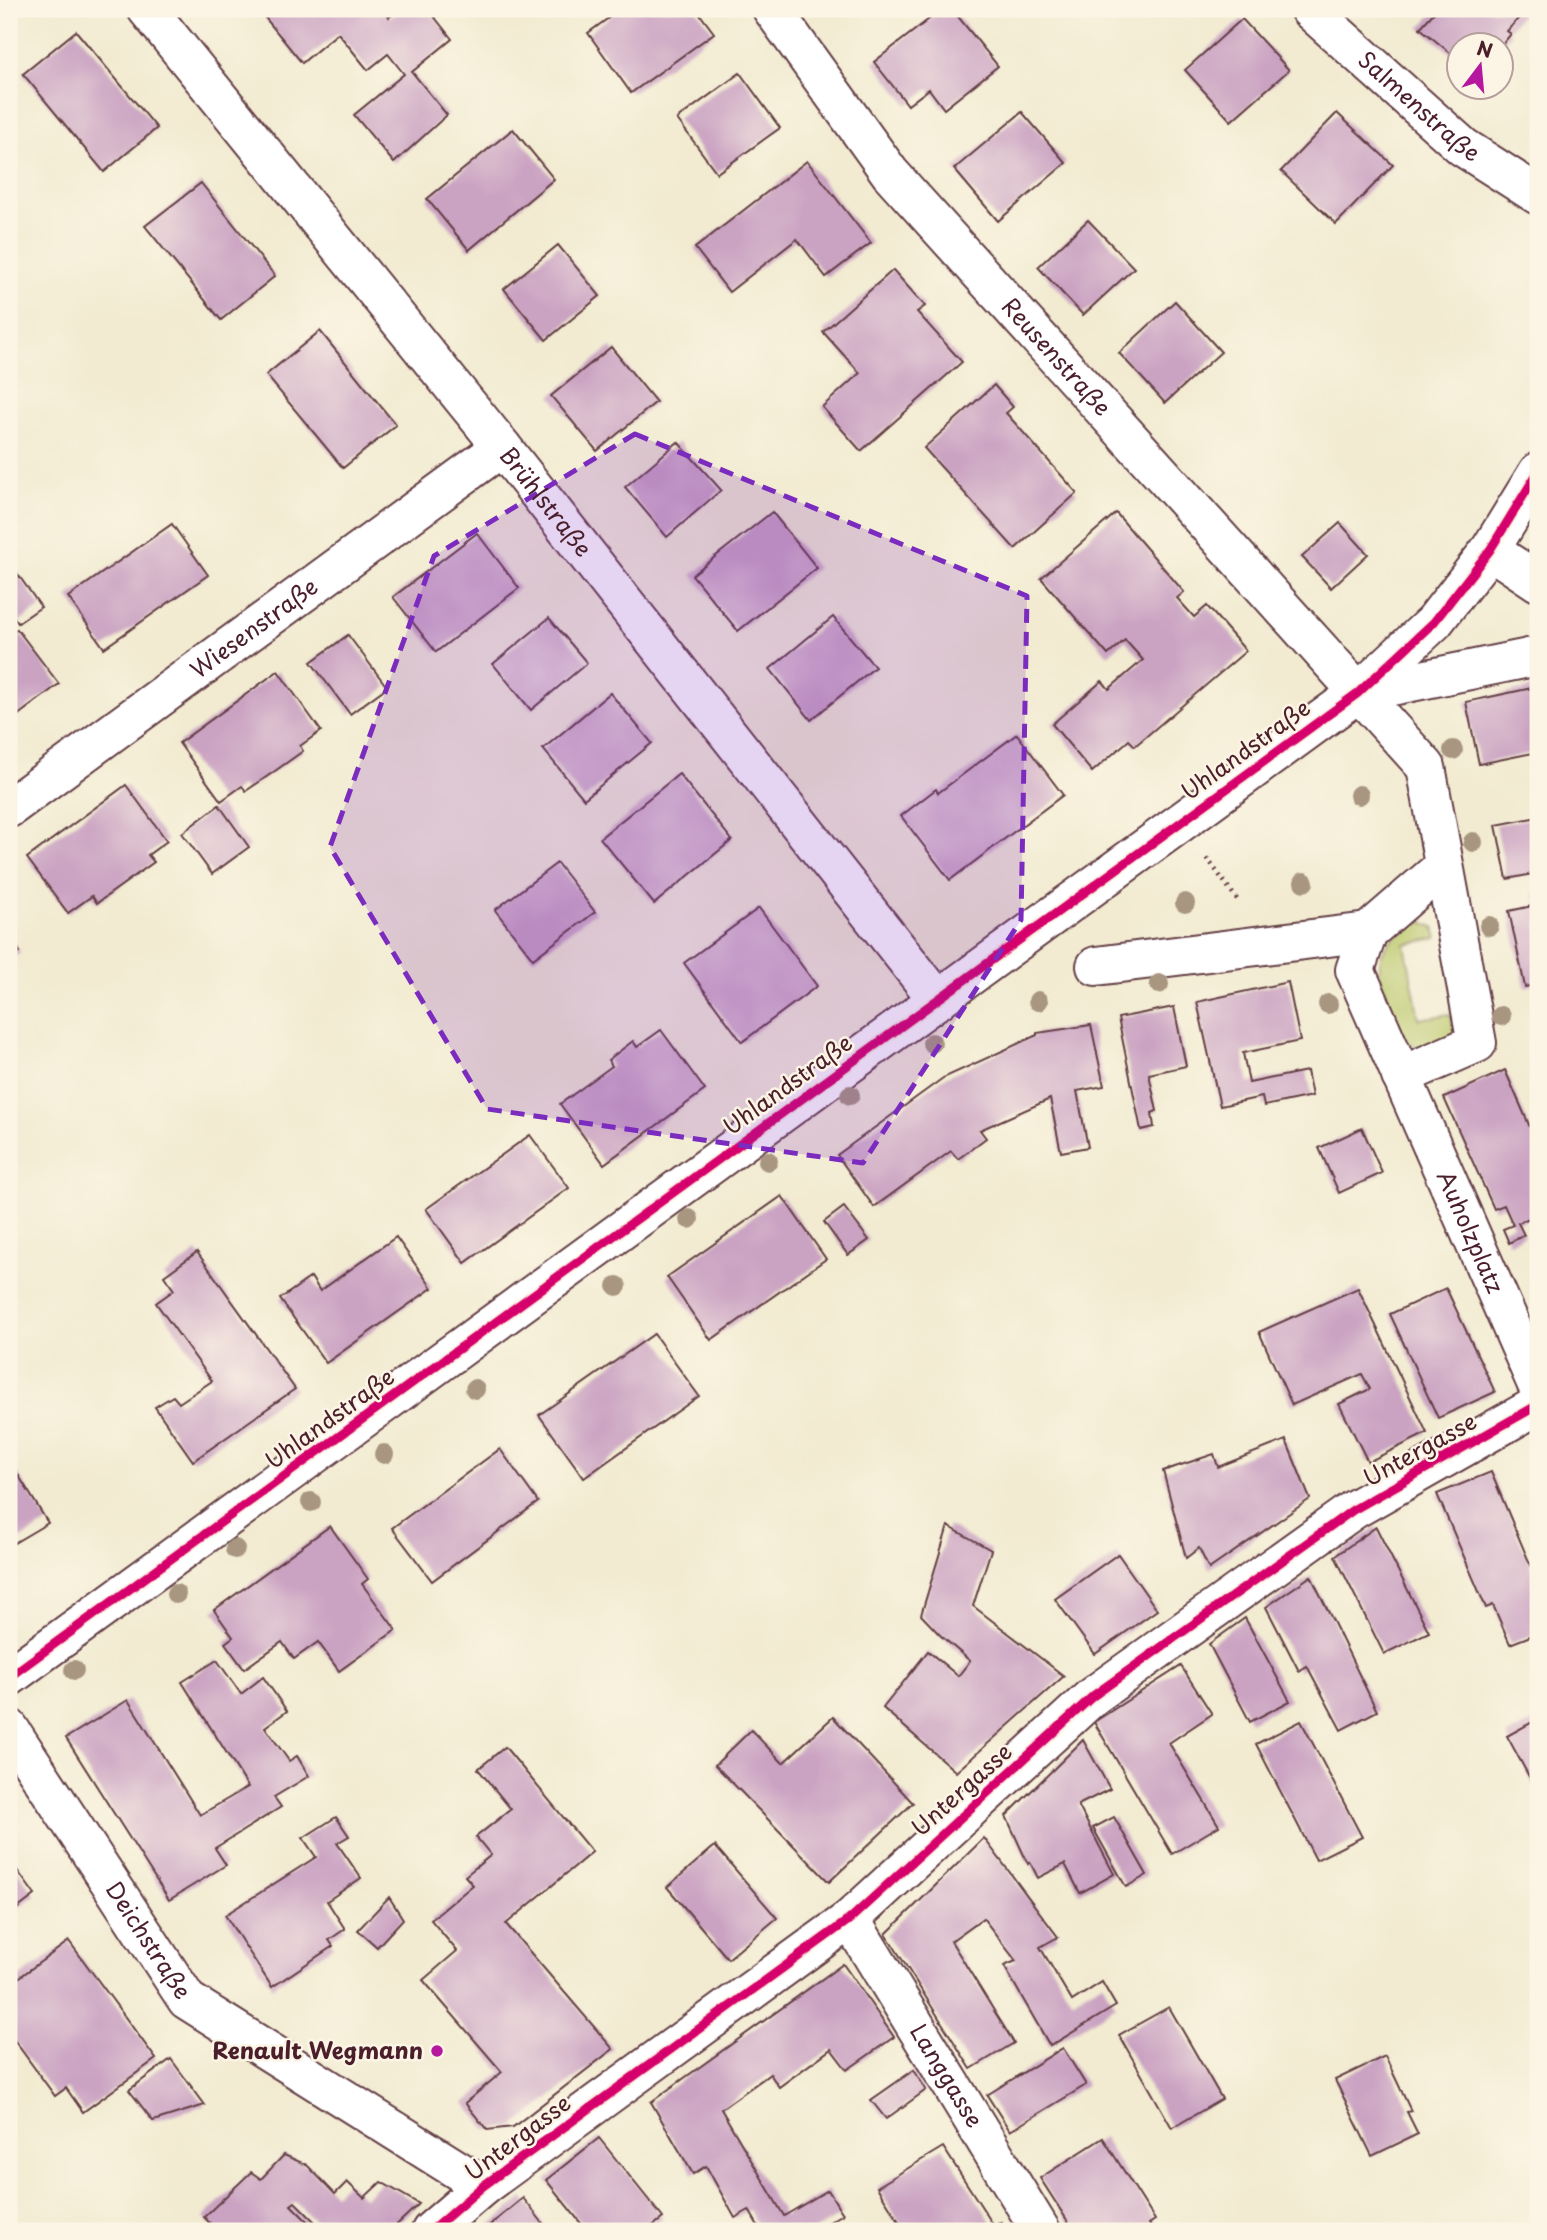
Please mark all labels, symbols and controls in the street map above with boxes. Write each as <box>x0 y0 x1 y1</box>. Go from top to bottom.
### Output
north arrow <box>1446 32 1516 102</box>
text: N <box>1474 33 1496 64</box>
street label: Salmenstraße <box>1351 42 1487 169</box>
street label: Reusenstraße <box>994 289 1120 423</box>
street label: Brühlstraße <box>492 439 601 564</box>
street label: Wiesenstraße <box>182 568 325 686</box>
street label: Uhlandstraße <box>1173 690 1317 808</box>
street label: Uhlandstraße <box>715 1025 859 1143</box>
street label: Auholzplatz <box>1429 1164 1514 1299</box>
street label: Uhlandstraße <box>257 1359 401 1477</box>
street label: Untergasse <box>1356 1403 1482 1494</box>
street label: Untergasse <box>903 1734 1019 1844</box>
street label: Deichstraße <box>98 1874 201 2006</box>
street label: Langgasse <box>902 2016 993 2134</box>
place label: Renault Wegmann <box>212 2032 423 2067</box>
marker: Renault Wegmann <box>429 2043 445 2059</box>
street label: Untergasse <box>457 2085 578 2188</box>

